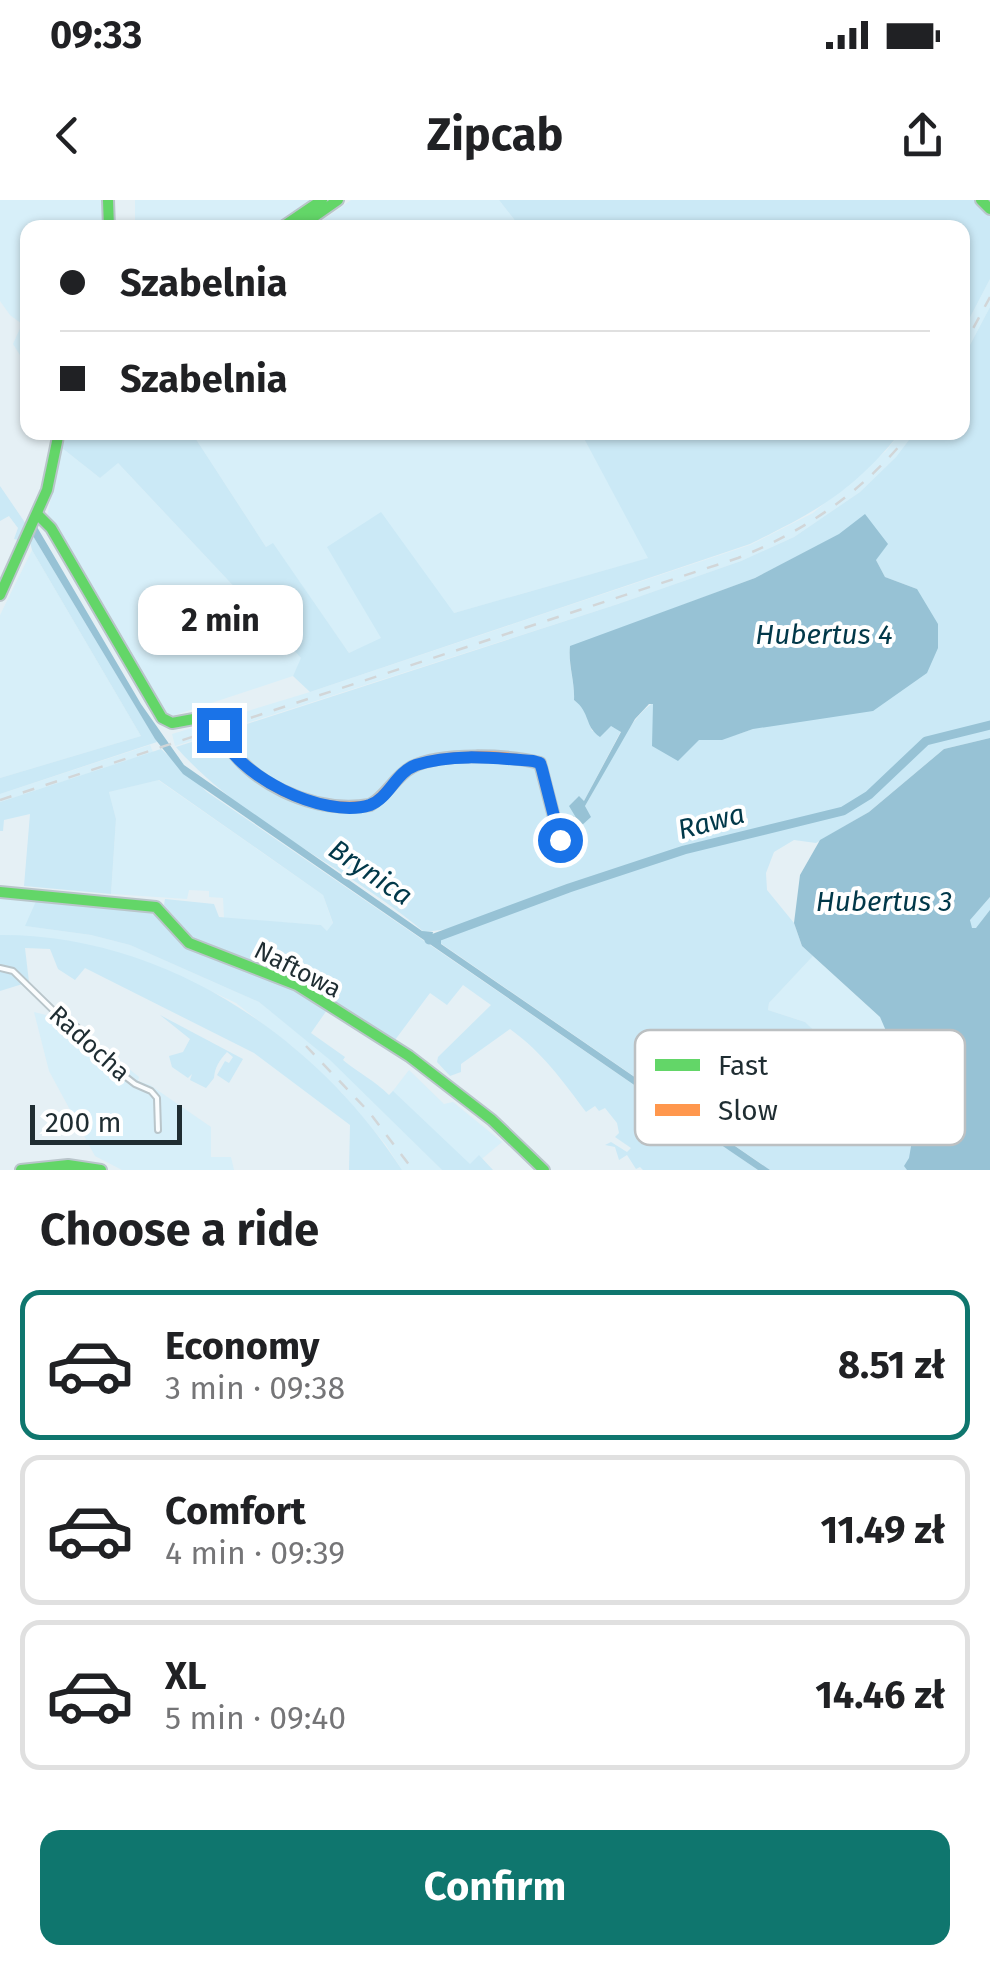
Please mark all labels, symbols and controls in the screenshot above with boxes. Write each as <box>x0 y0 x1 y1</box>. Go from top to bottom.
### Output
text: 09:33 <box>50 12 142 58</box>
icon: back <box>40 108 95 163</box>
text: Zipcab <box>427 108 563 162</box>
icon: share <box>895 108 950 163</box>
text: Szabelnia <box>120 260 287 306</box>
text: Szabelnia <box>120 356 287 402</box>
callout: 2 min <box>136 585 302 655</box>
text: 2 min <box>181 601 260 639</box>
water label: Hubertus 4 <box>755 618 893 651</box>
route end <box>197 708 242 753</box>
water label: Rawa <box>674 797 748 846</box>
route start <box>538 818 583 863</box>
water label: Brynica <box>323 833 419 912</box>
water label: Hubertus 3 <box>816 885 952 918</box>
street label: Naftowa <box>249 935 346 1004</box>
street label: Radocha <box>43 1000 136 1088</box>
legend <box>635 1030 965 1145</box>
text: Fast <box>718 1049 769 1082</box>
text: Slow <box>718 1094 778 1127</box>
scale bar <box>30 1100 182 1144</box>
text: 200 m <box>45 1106 122 1139</box>
text: Choose a ride <box>40 1203 319 1257</box>
icon: car <box>45 1320 135 1410</box>
text: Economy <box>165 1323 320 1369</box>
text: 8.51 zł <box>838 1342 945 1388</box>
text: 3 min · 09:38 <box>165 1369 345 1407</box>
icon: car <box>45 1485 135 1575</box>
text: Comfort <box>165 1488 306 1534</box>
text: 11.49 zł <box>821 1507 945 1553</box>
text: 4 min · 09:39 <box>165 1534 345 1572</box>
icon: car <box>45 1650 135 1740</box>
text: XL <box>165 1653 207 1699</box>
text: 14.46 zł <box>815 1672 945 1718</box>
text: 5 min · 09:40 <box>165 1699 346 1737</box>
button: Confirm <box>40 1830 950 1945</box>

